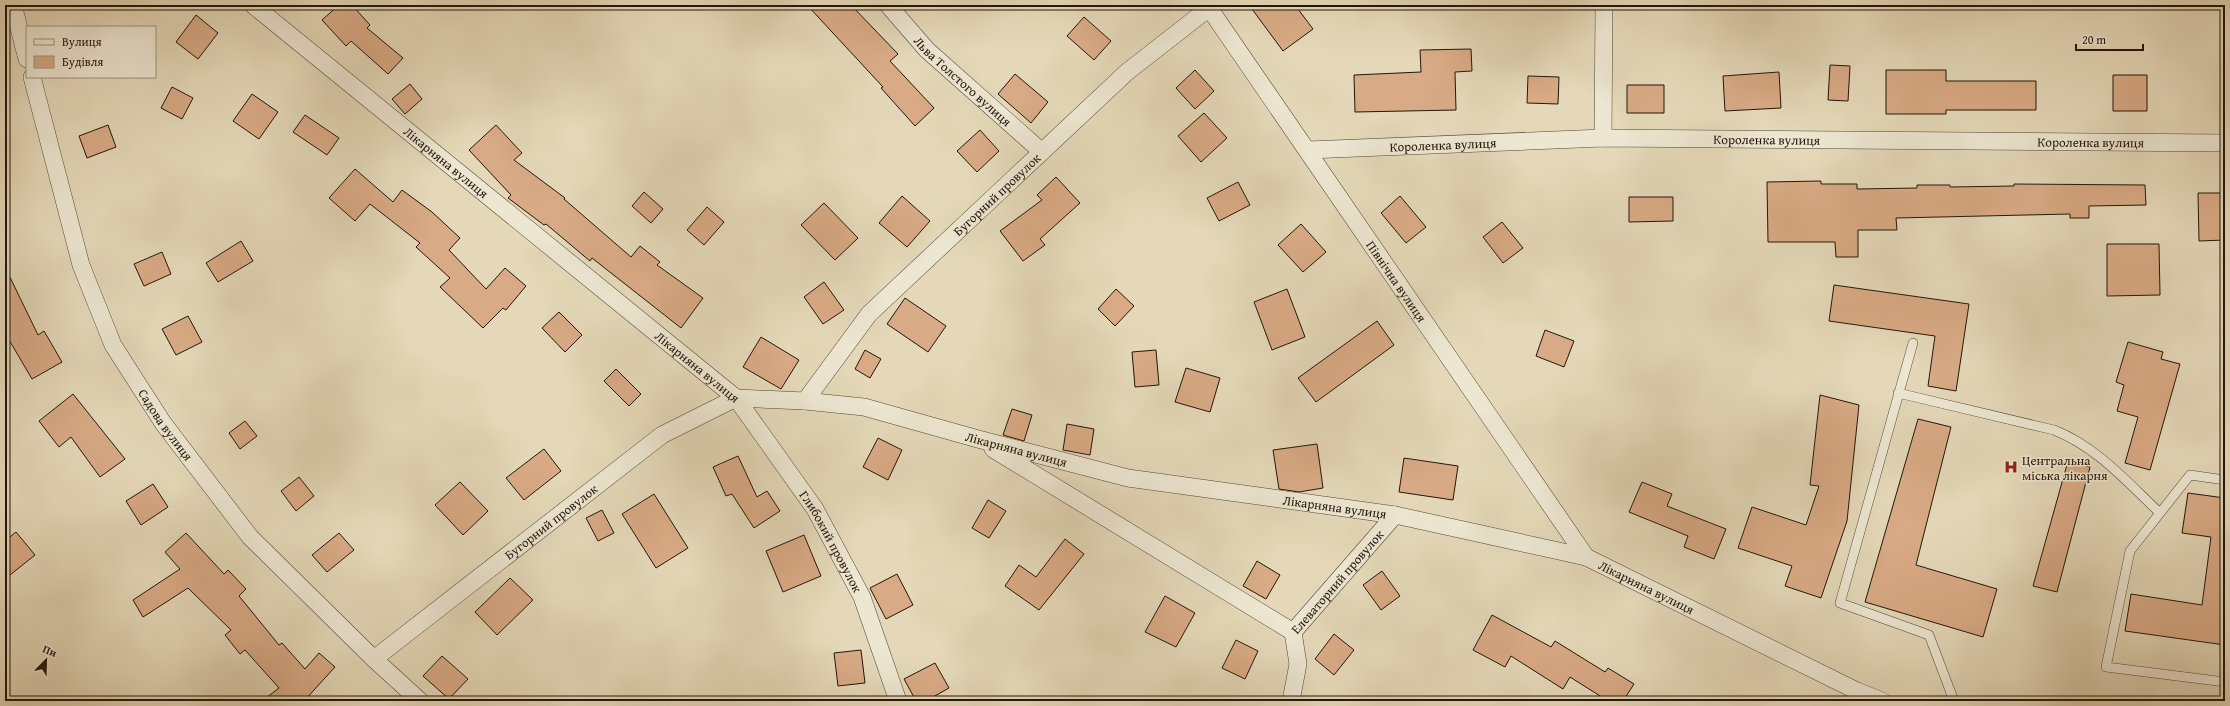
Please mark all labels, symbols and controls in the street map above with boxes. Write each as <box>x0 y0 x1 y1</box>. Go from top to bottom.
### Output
legend <box>26 26 156 78</box>
scale bar <box>2076 26 2143 52</box>
text: 20 m <box>2082 31 2106 48</box>
street label: Льва Толстого вулиця <box>909 32 1016 131</box>
text: Вулиця <box>62 33 102 50</box>
text: Будівля <box>62 53 103 70</box>
street label: Лікарняна вулиця <box>400 122 493 203</box>
street label: Короленка вулиця <box>1713 129 1821 149</box>
street label: Короленка вулиця <box>2037 132 2145 152</box>
street label: Короленка вулиця <box>1389 133 1497 156</box>
street label: Бугорний провулок <box>949 148 1045 240</box>
street label: Північна вулиця <box>1362 237 1432 326</box>
street label: Лікарняна вулиця <box>651 326 744 407</box>
street label: Садова вулиця <box>134 385 198 465</box>
street label: Лікарняна вулиця <box>963 426 1070 471</box>
place label: Центральна міська лікарня <box>2022 451 2108 485</box>
hospital icon: Центральна міська лікарня <box>2003 459 2019 475</box>
street label: Бугорний провулок <box>500 479 602 564</box>
street label: Глибокий провулок <box>795 486 867 596</box>
street label: Лікарняна вулиця <box>1282 490 1388 523</box>
street label: Елеваторний провулок <box>1286 525 1388 638</box>
street label: Лікарняна вулиця <box>1595 555 1698 619</box>
north arrow <box>26 640 66 680</box>
text: Пн <box>40 641 60 661</box>

